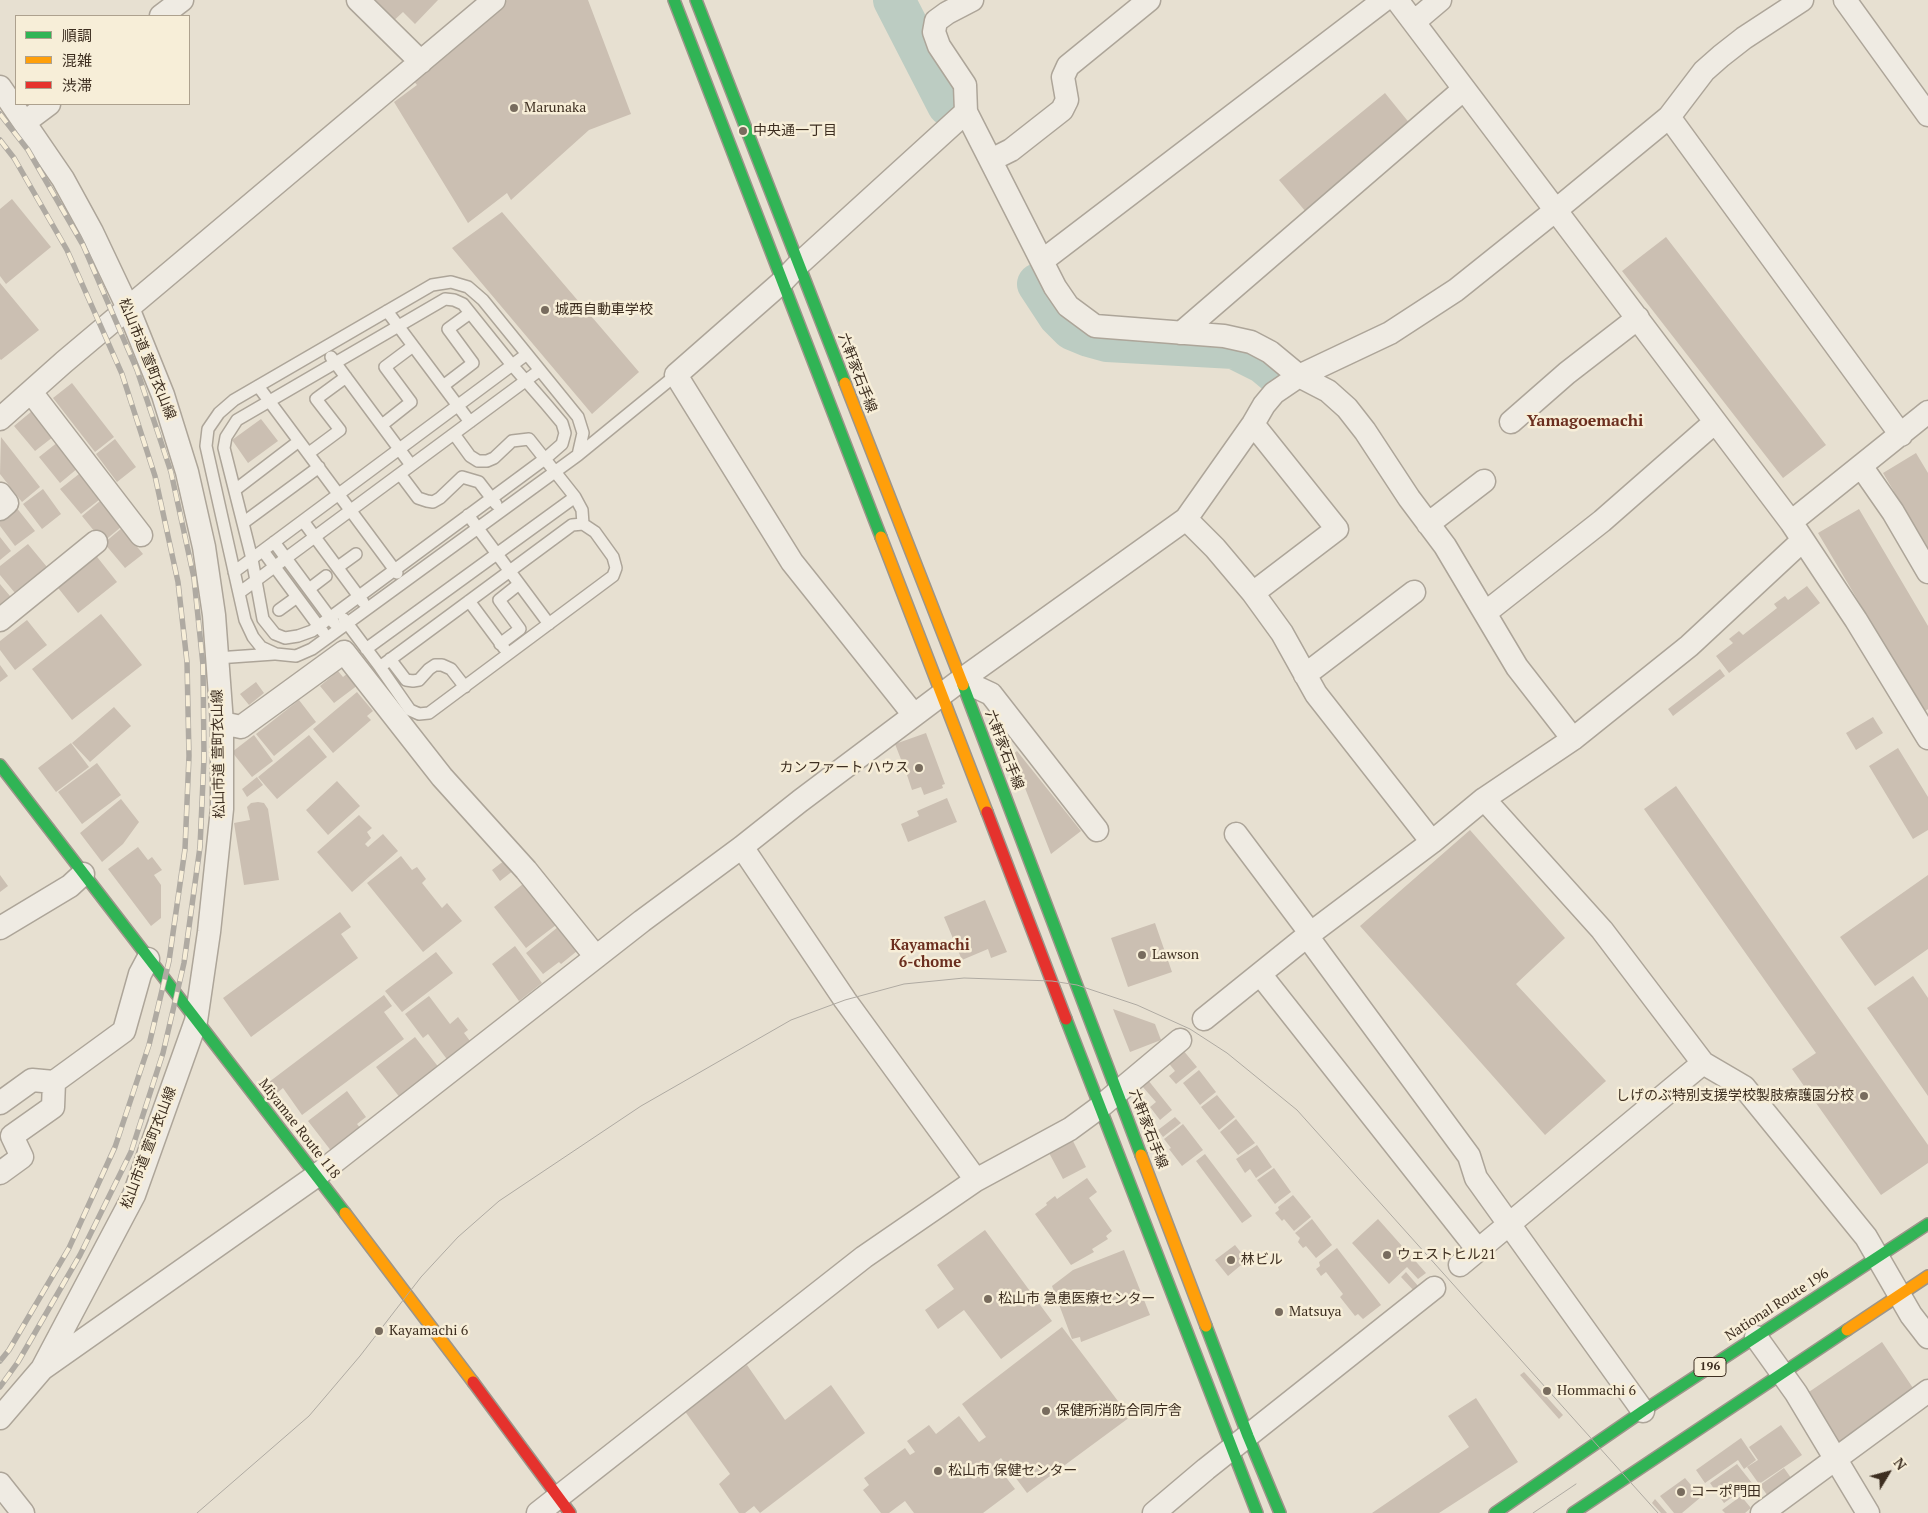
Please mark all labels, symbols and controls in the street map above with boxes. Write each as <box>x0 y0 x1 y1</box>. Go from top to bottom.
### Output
legend <box>15 15 190 105</box>
text: 順調 <box>62 25 92 45</box>
text: 混雑 <box>62 50 92 70</box>
text: 渋滞 <box>62 75 92 95</box>
place label: Marunaka <box>524 100 586 116</box>
marker: Marunaka <box>508 102 520 114</box>
place label: 中央通一丁目 <box>753 123 837 139</box>
marker: 中央通一丁目 <box>737 125 749 137</box>
street label: 松山市道 萱町衣山線 <box>115 296 179 422</box>
place label: 城西自動車学校 <box>555 302 653 318</box>
marker: 城西自動車学校 <box>539 304 551 316</box>
street label: 六軒家石手線 <box>834 331 880 415</box>
district label: Yamagoemachi <box>1527 411 1643 431</box>
street label: 松山市道 萱町衣山線 <box>209 689 229 819</box>
street label: 六軒家石手線 <box>981 708 1027 792</box>
place label: カンファート ハウス <box>780 760 909 776</box>
marker: カンファート ハウス <box>913 762 925 774</box>
district label: Kayamachi 6-chome <box>890 937 970 972</box>
place label: Lawson <box>1152 947 1199 963</box>
marker: Lawson <box>1136 949 1148 961</box>
street label: Miyamae Route 118 <box>255 1076 343 1182</box>
street label: 松山市道 萱町衣山線 <box>118 1085 180 1211</box>
street label: 六軒家石手線 <box>1125 1087 1171 1171</box>
place label: しげのぶ特別支援学校製肢療護園分校 <box>1616 1088 1854 1104</box>
marker: しげのぶ特別支援学校製肢療護園分校 <box>1858 1090 1870 1102</box>
place label: ウェストヒル21 <box>1397 1247 1496 1263</box>
marker: ウェストヒル21 <box>1381 1249 1393 1261</box>
place label: 林ビル <box>1241 1252 1283 1268</box>
marker: 林ビル <box>1225 1254 1237 1266</box>
street label: National Route 196 <box>1722 1265 1832 1345</box>
place label: 松山市 急患医療センター <box>998 1291 1155 1307</box>
marker: 松山市 急患医療センター <box>982 1293 994 1305</box>
place label: Matsuya <box>1289 1304 1342 1320</box>
marker: Matsuya <box>1273 1306 1285 1318</box>
place label: Kayamachi 6 <box>389 1323 468 1339</box>
marker: Kayamachi 6 <box>373 1325 385 1337</box>
road number: 196 <box>1694 1358 1726 1376</box>
place label: Hommachi 6 <box>1557 1383 1636 1399</box>
marker: Hommachi 6 <box>1541 1385 1553 1397</box>
place label: 保健所消防合同庁舎 <box>1056 1403 1182 1419</box>
marker: 保健所消防合同庁舎 <box>1040 1405 1052 1417</box>
north arrow <box>1863 1448 1913 1498</box>
text: N <box>1890 1454 1911 1474</box>
place label: 松山市 保健センター <box>948 1463 1077 1479</box>
marker: 松山市 保健センター <box>932 1465 944 1477</box>
place label: コーポ門田 <box>1691 1484 1761 1500</box>
marker: コーポ門田 <box>1675 1486 1687 1498</box>

